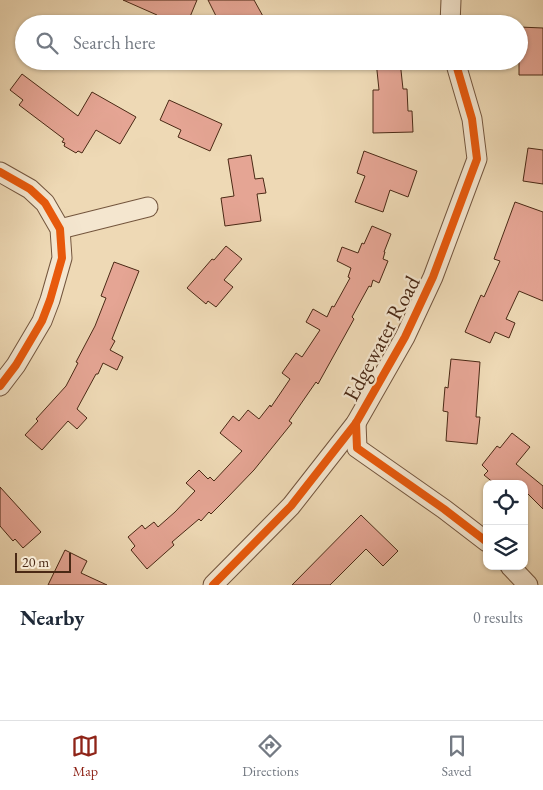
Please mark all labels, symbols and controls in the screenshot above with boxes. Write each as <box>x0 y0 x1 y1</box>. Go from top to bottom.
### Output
search box <box>15 15 528 70</box>
icon: search <box>33 29 61 57</box>
text: Search here <box>73 30 155 55</box>
street label: Edgewater Road <box>336 270 427 406</box>
map controls <box>483 480 528 570</box>
button: locate <box>483 480 528 525</box>
button: layers <box>483 525 528 570</box>
scale bar <box>15 550 71 573</box>
text: 20 m <box>22 553 49 571</box>
text: Nearby <box>20 604 84 631</box>
text: 0 results <box>473 607 523 628</box>
tab: Map <box>71 732 99 780</box>
tab: Directions <box>242 732 299 780</box>
tab: Saved <box>442 732 472 780</box>

